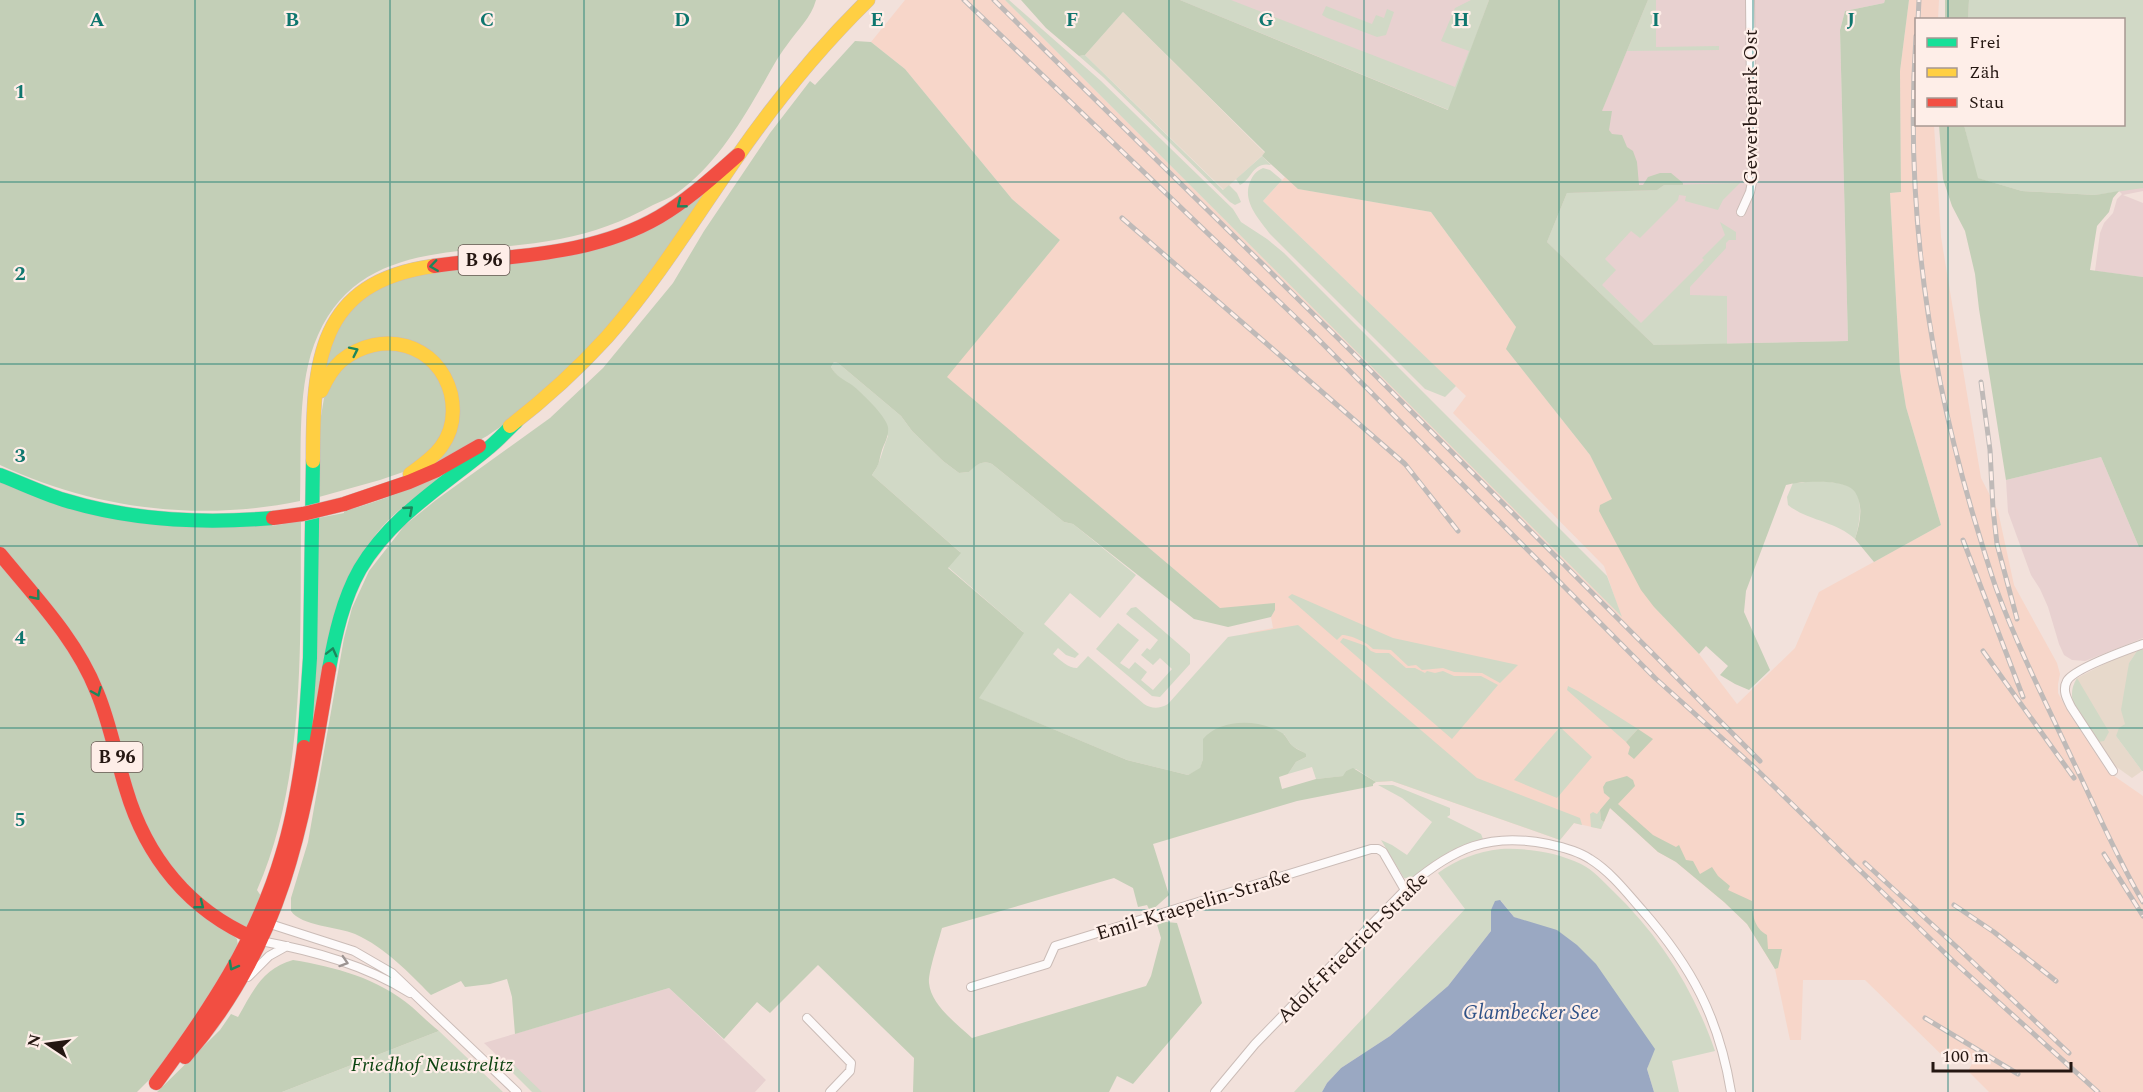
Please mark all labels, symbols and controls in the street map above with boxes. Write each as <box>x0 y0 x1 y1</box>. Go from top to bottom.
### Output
text: A <box>89 5 105 35</box>
text: B <box>285 5 299 35</box>
text: C <box>480 5 494 35</box>
text: D <box>674 5 690 35</box>
text: E <box>870 5 884 35</box>
text: F <box>1066 5 1078 35</box>
text: G <box>1258 5 1274 35</box>
text: H <box>1453 5 1469 35</box>
text: I <box>1652 5 1660 35</box>
text: J <box>1847 5 1855 35</box>
legend <box>1915 18 2125 126</box>
street label: Gewerbepark Ost <box>1736 29 1766 185</box>
text: Frei <box>1969 29 2001 56</box>
text: Zäh <box>1969 59 2000 86</box>
text: 1 <box>14 77 26 107</box>
text: Stau <box>1969 89 2004 116</box>
one-way arrow <box>676 197 687 208</box>
road number: B 96 <box>458 245 510 275</box>
text: 2 <box>14 259 26 289</box>
one-way arrow <box>429 260 438 272</box>
one-way arrow <box>348 347 359 359</box>
text: 3 <box>14 441 26 471</box>
one-way arrow <box>402 506 413 517</box>
one-way arrow <box>29 590 40 601</box>
text: 4 <box>14 623 26 653</box>
one-way arrow <box>324 647 337 657</box>
one-way arrow <box>90 686 102 697</box>
road number: B 96 <box>92 742 142 772</box>
text: 5 <box>14 805 26 835</box>
street label: Emil-Kraepelin-Straße <box>1092 861 1294 949</box>
street label: Adolf-Friedrich-Straße <box>1270 865 1435 1030</box>
one-way arrow <box>193 897 204 908</box>
one-way arrow <box>338 954 349 967</box>
one-way arrow <box>229 960 240 971</box>
water label: Glambecker See <box>1463 997 1599 1029</box>
north arrow <box>18 1014 78 1074</box>
text: N <box>21 1032 48 1050</box>
scale bar <box>1933 1035 2071 1073</box>
text: 100 m <box>1942 1043 1989 1070</box>
park label: Friedhof Neustrelitz <box>351 1050 513 1080</box>

